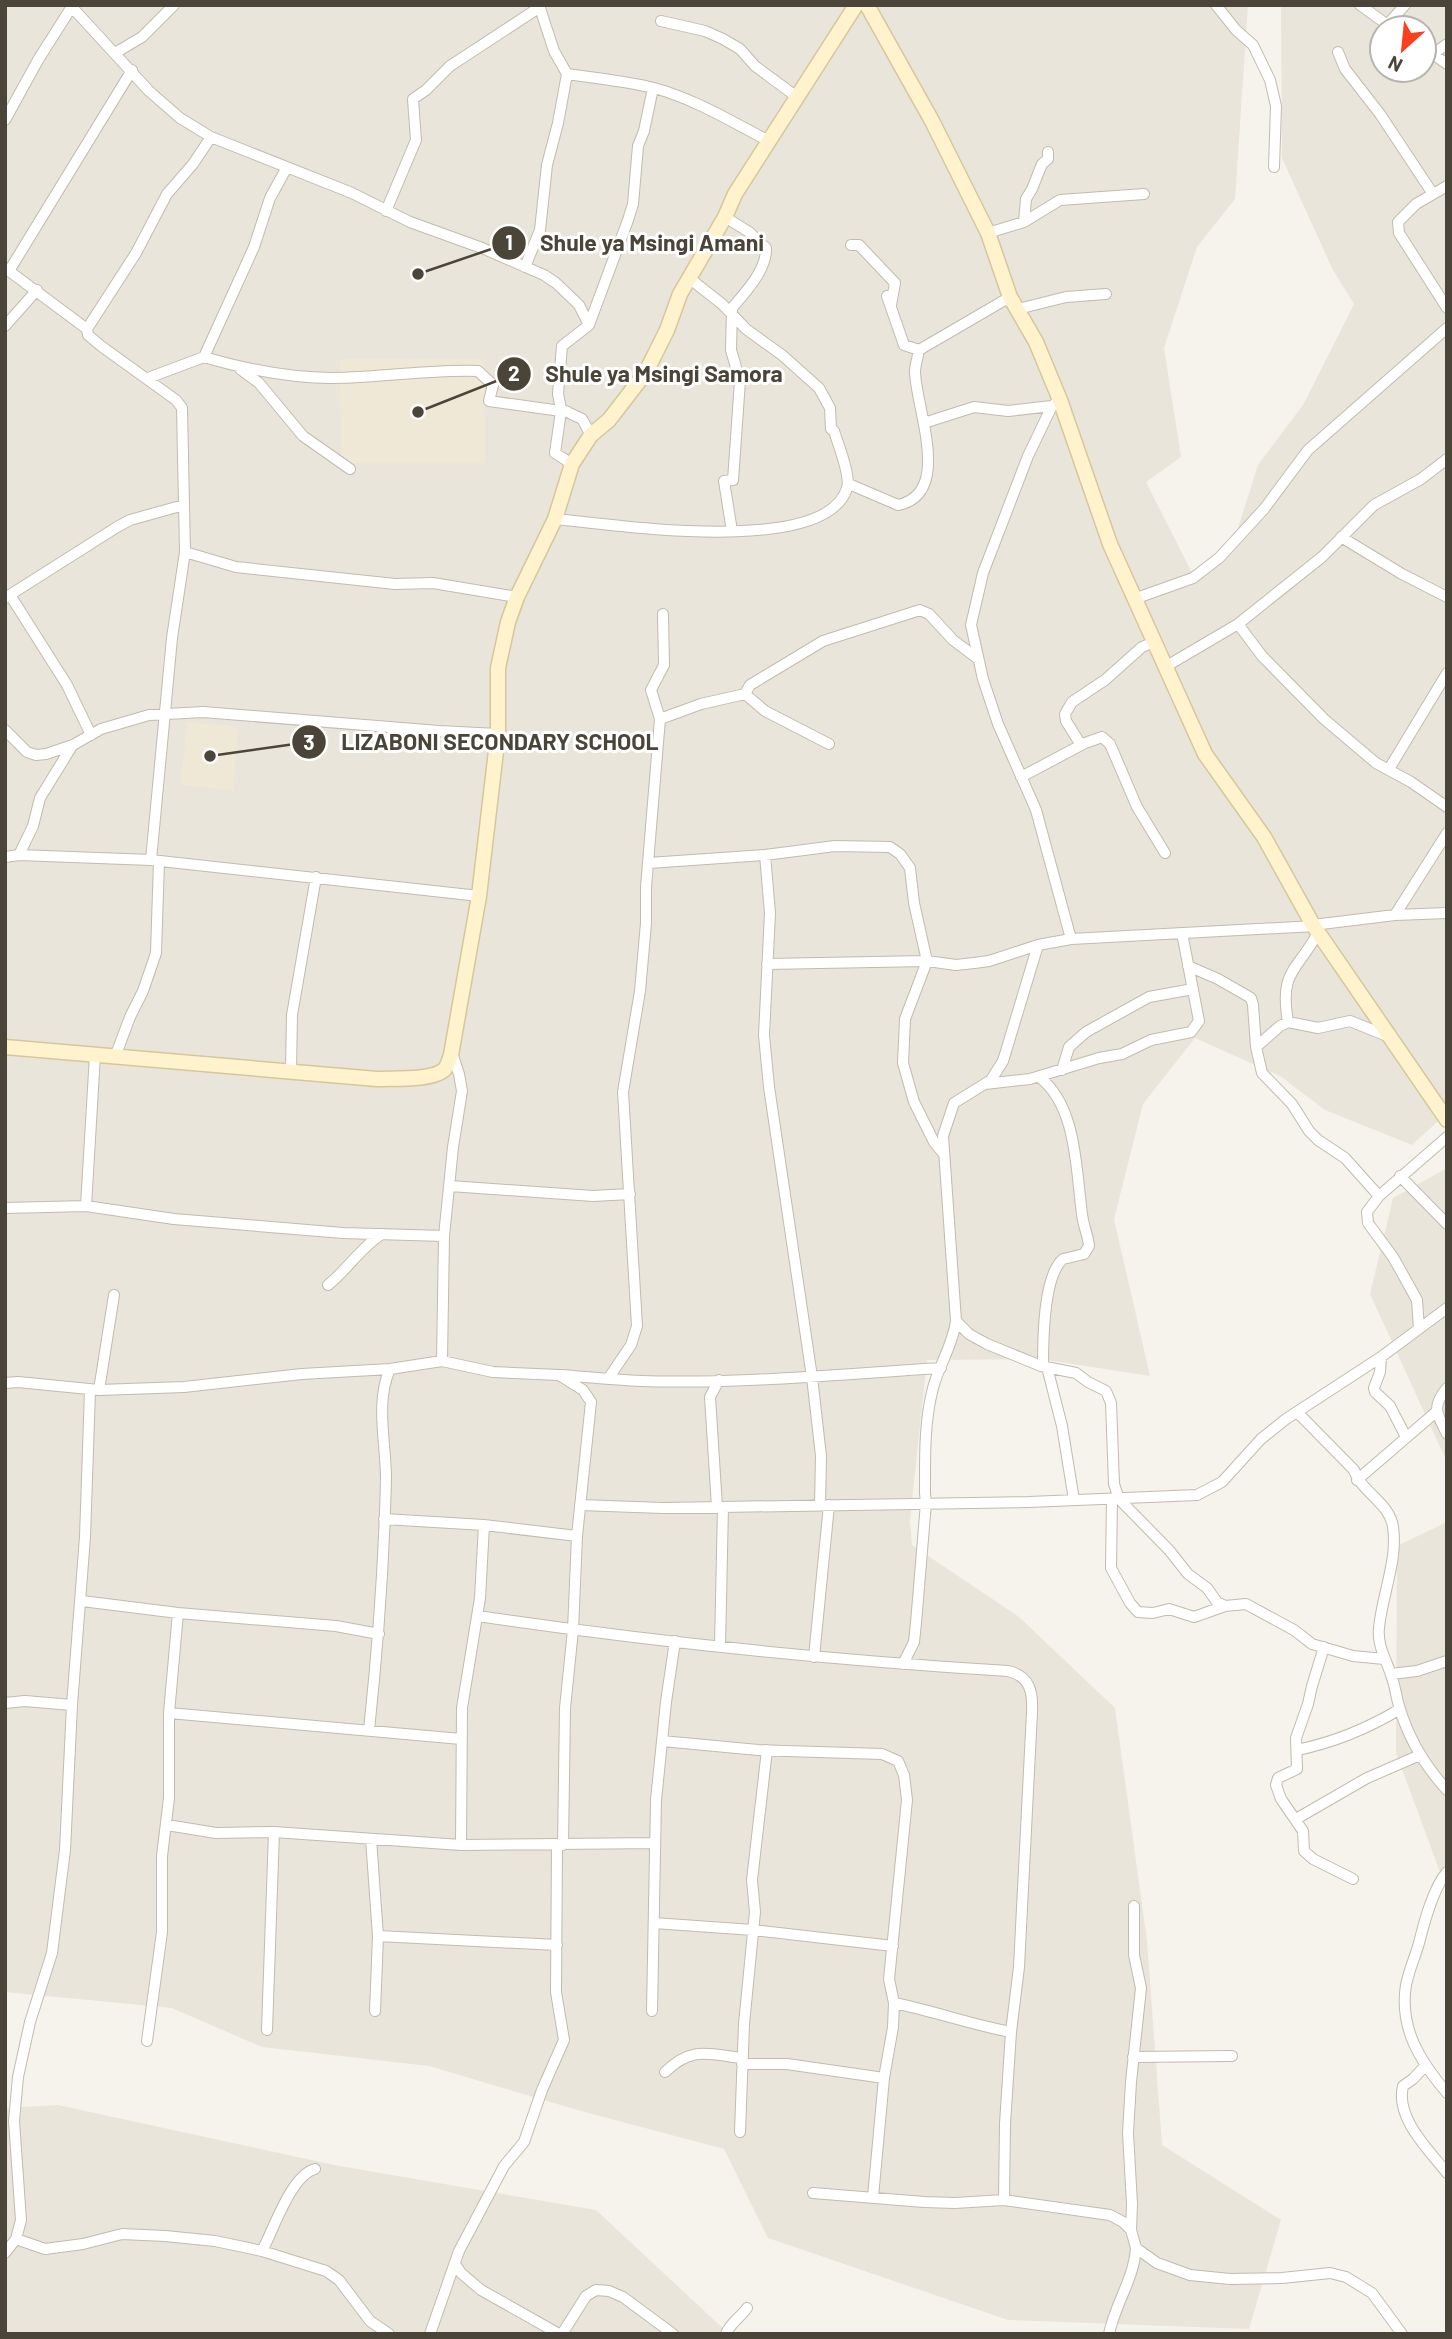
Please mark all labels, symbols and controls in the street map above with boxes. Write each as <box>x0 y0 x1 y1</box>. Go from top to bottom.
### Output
north arrow <box>1368 14 1438 84</box>
text: N <box>1384 51 1406 78</box>
callout: Shule ya Msingi Amani <box>491 221 778 265</box>
text: Shule ya Msingi Amani <box>540 228 764 256</box>
text: 1 <box>505 229 513 254</box>
callout: Shule ya Msingi Samora <box>496 352 796 396</box>
text: Shule ya Msingi Samora <box>545 359 783 387</box>
text: 2 <box>508 360 520 385</box>
callout: LIZABONI SECONDARY SCHOOL <box>292 720 672 764</box>
text: LIZABONI SECONDARY SCHOOL <box>341 727 659 755</box>
text: 3 <box>303 729 315 754</box>

